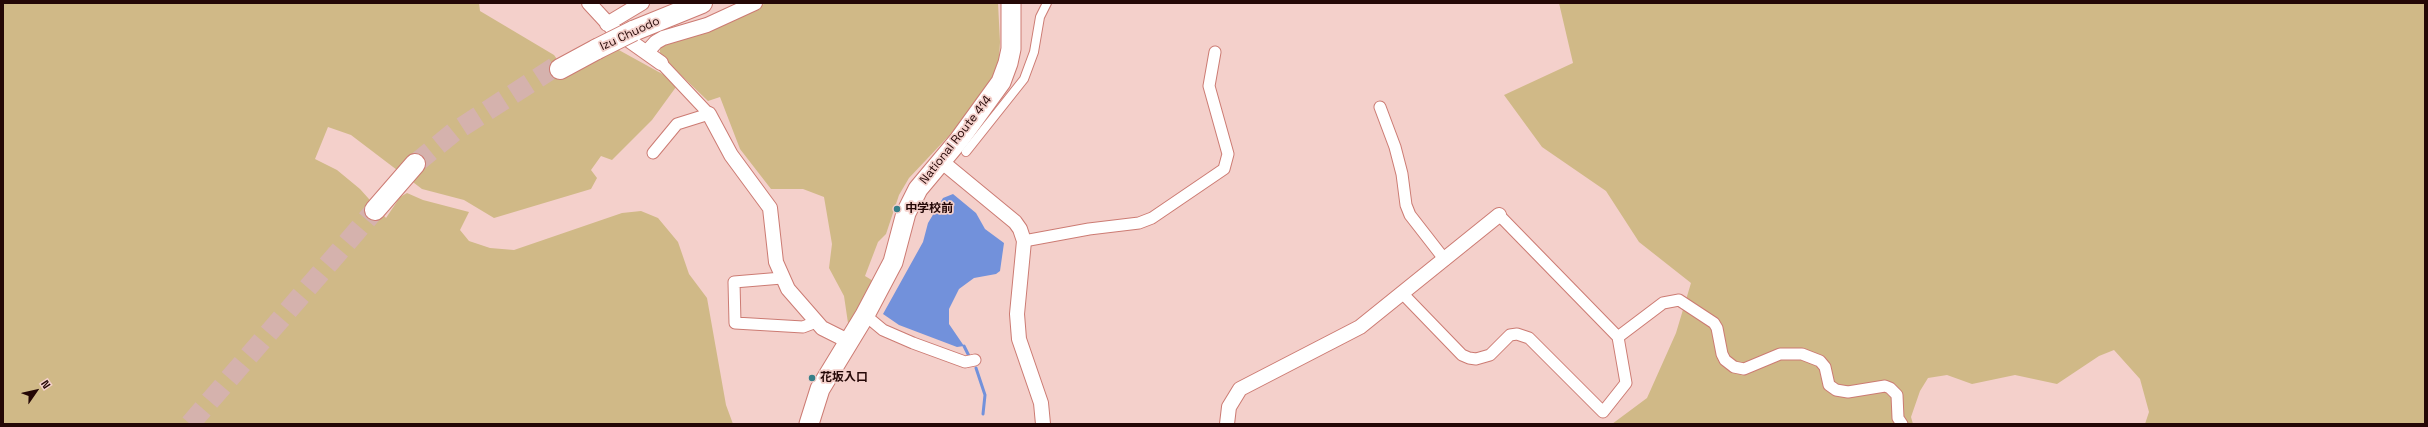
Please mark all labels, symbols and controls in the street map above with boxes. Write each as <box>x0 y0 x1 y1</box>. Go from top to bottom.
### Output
street label: Izu Chuodo <box>598 14 662 54</box>
street label: National Route 414 <box>917 93 995 187</box>
place label: 中学校前 <box>905 202 953 216</box>
marker: 中学校前 <box>892 204 902 214</box>
north arrow <box>16 371 56 411</box>
place label: 花坂入口 <box>820 371 868 385</box>
marker: 花坂入口 <box>807 373 817 383</box>
text: N <box>38 377 54 391</box>

